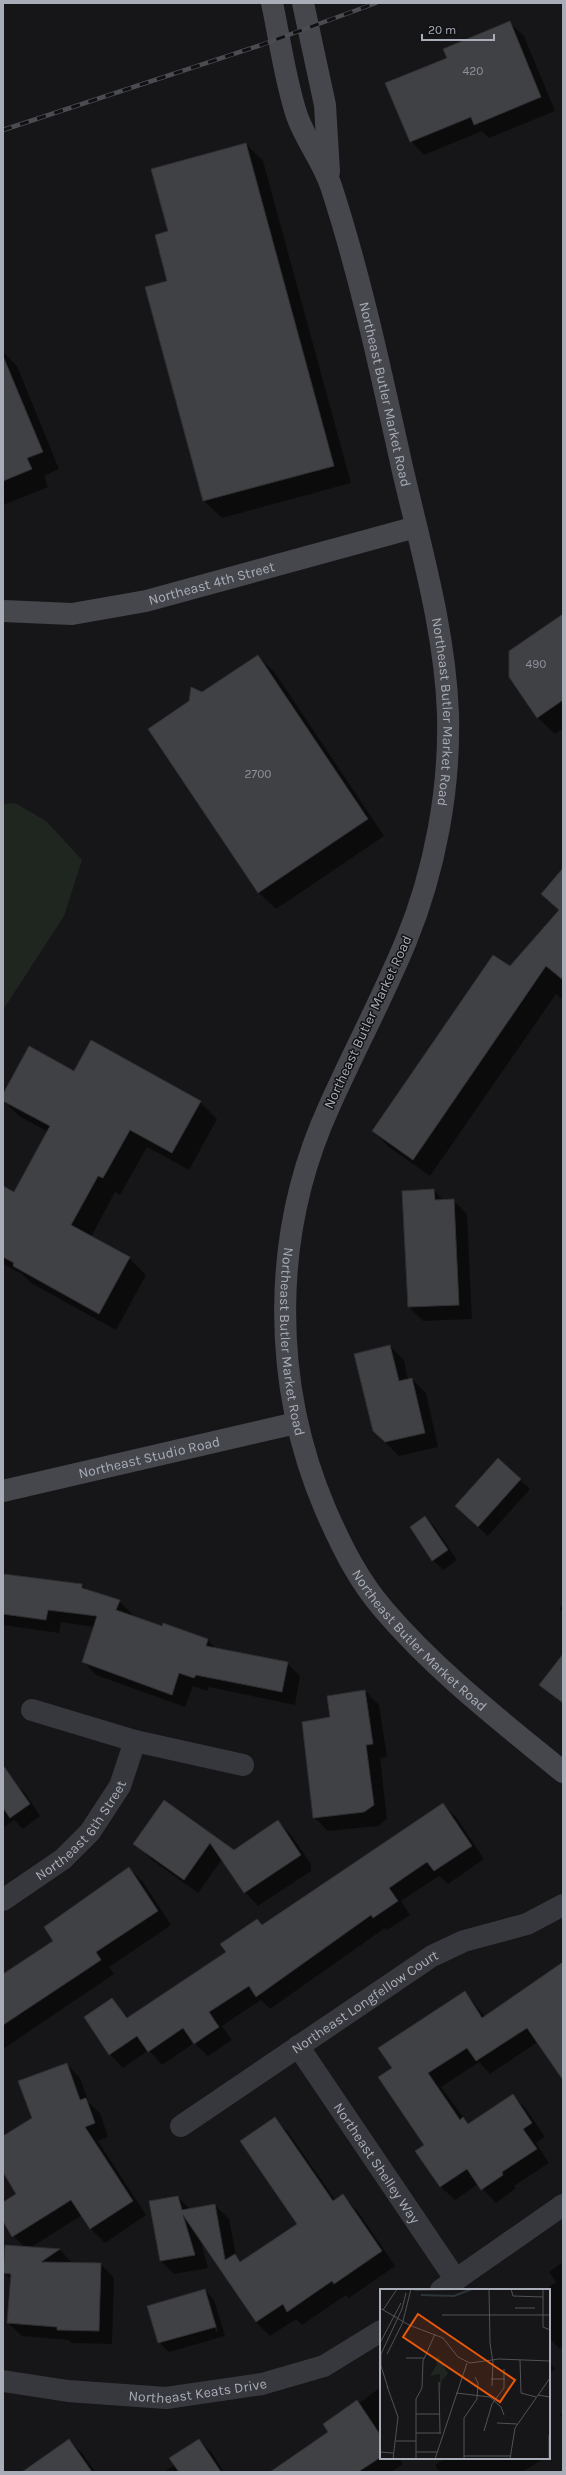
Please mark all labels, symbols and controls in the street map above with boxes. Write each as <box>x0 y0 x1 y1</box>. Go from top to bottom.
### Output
scale bar <box>422 16 494 42</box>
text: 20 m <box>428 23 456 37</box>
house number: 420 <box>463 64 483 78</box>
street label: Northeast Butler Market Road <box>356 300 415 489</box>
street label: Northeast 4th Street <box>146 558 276 608</box>
street label: Northeast Butler Market Road <box>428 616 457 807</box>
house number: 490 <box>526 657 546 671</box>
house number: 2700 <box>245 767 271 781</box>
street label: Northeast Butler Market Road <box>320 933 416 1111</box>
street label: Northeast Butler Market Road <box>277 1246 309 1437</box>
street label: Northeast Studio Road <box>77 1432 222 1482</box>
street label: Northeast Butler Market Road <box>349 1566 491 1714</box>
street label: Northeast 6th Street <box>32 1778 130 1884</box>
street label: Northeast Longfellow Court <box>288 1946 441 2057</box>
street label: Northeast Shelley Way <box>330 2099 424 2227</box>
inset map <box>380 2289 550 2459</box>
street label: Northeast Keats Drive <box>128 2375 269 2407</box>

